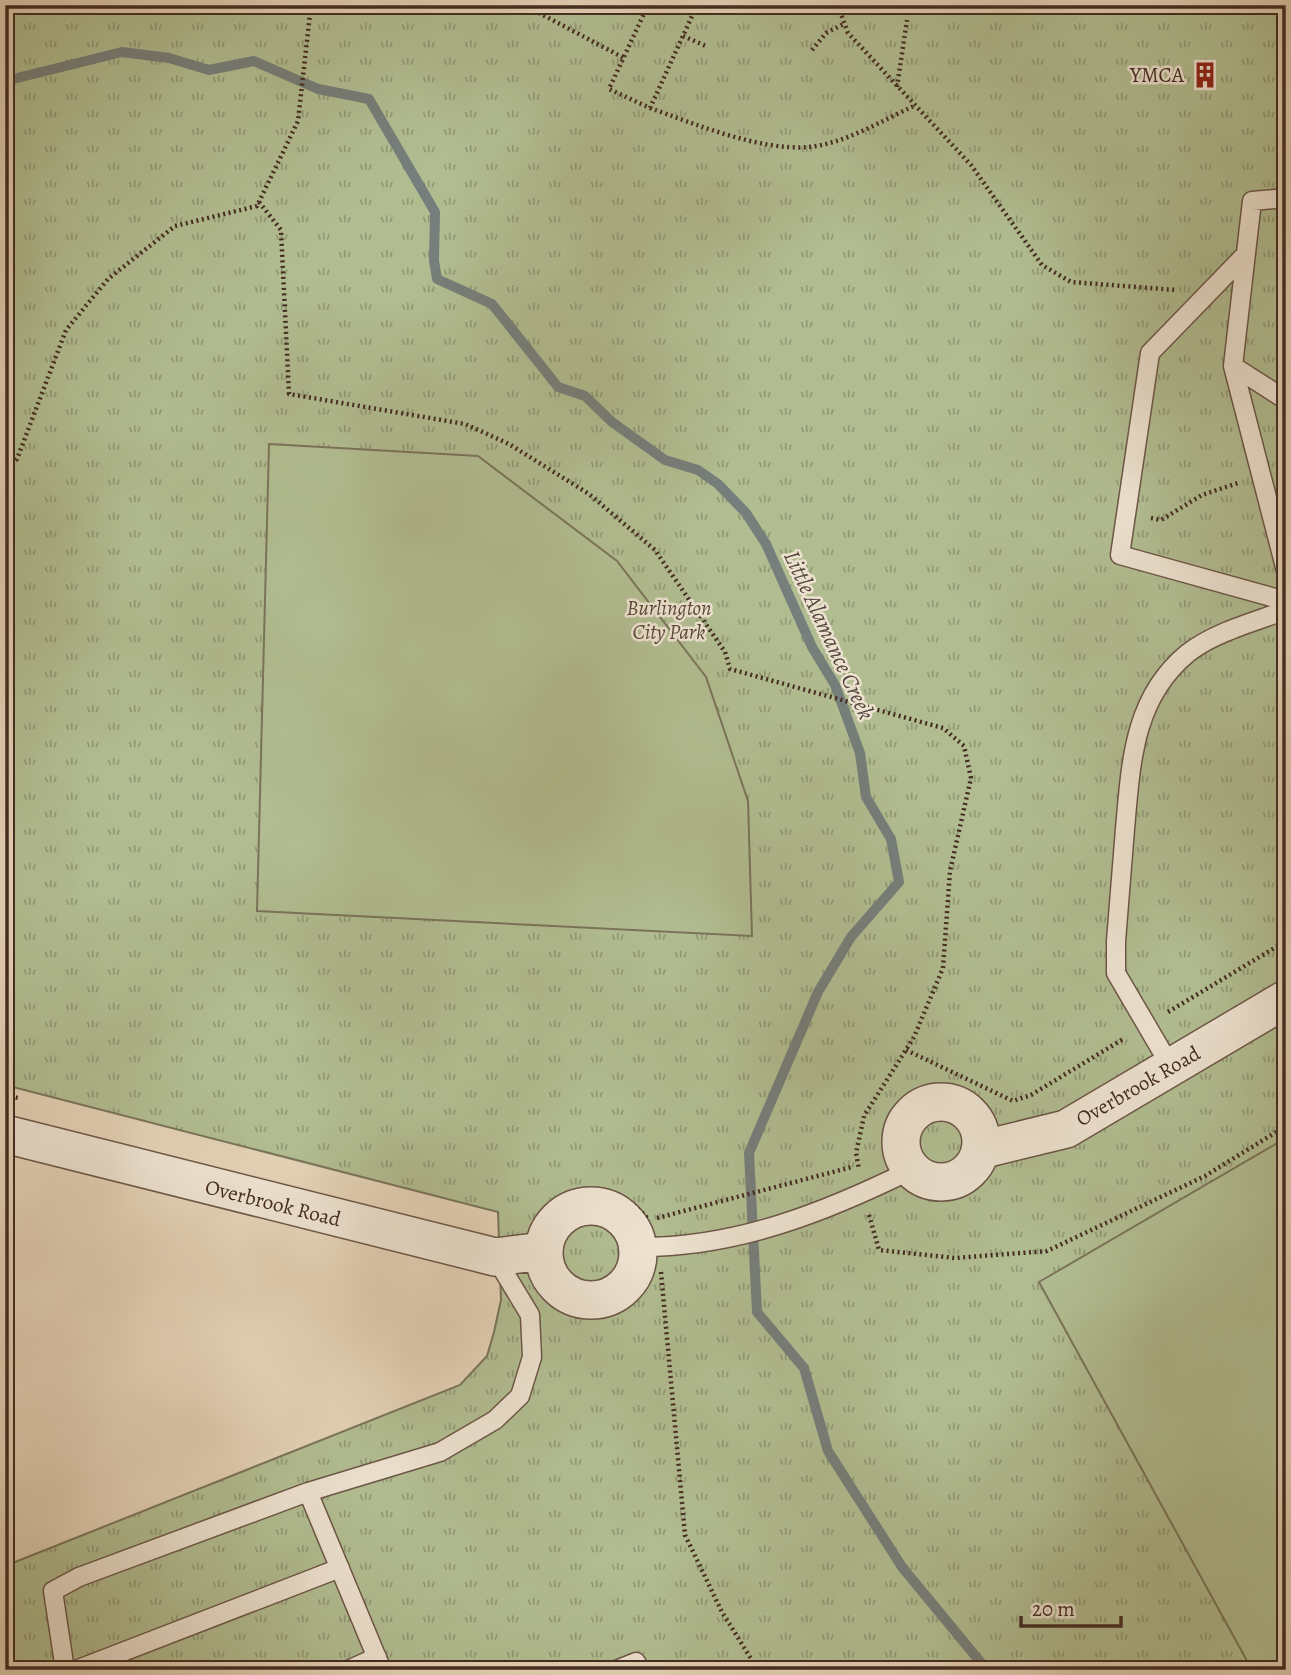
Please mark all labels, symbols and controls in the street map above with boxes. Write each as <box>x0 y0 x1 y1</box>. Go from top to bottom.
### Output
building icon: YMCA <box>1190 60 1220 90</box>
place label: YMCA <box>1129 61 1185 89</box>
water label: Little Alamance Creek <box>776 545 882 725</box>
park label: Burlington City Park <box>627 594 711 646</box>
street label: Overbrook Road <box>1071 1039 1206 1133</box>
street label: Overbrook Road <box>202 1173 344 1234</box>
scale bar <box>1021 1584 1121 1628</box>
text: 20 m <box>1032 1595 1075 1623</box>

